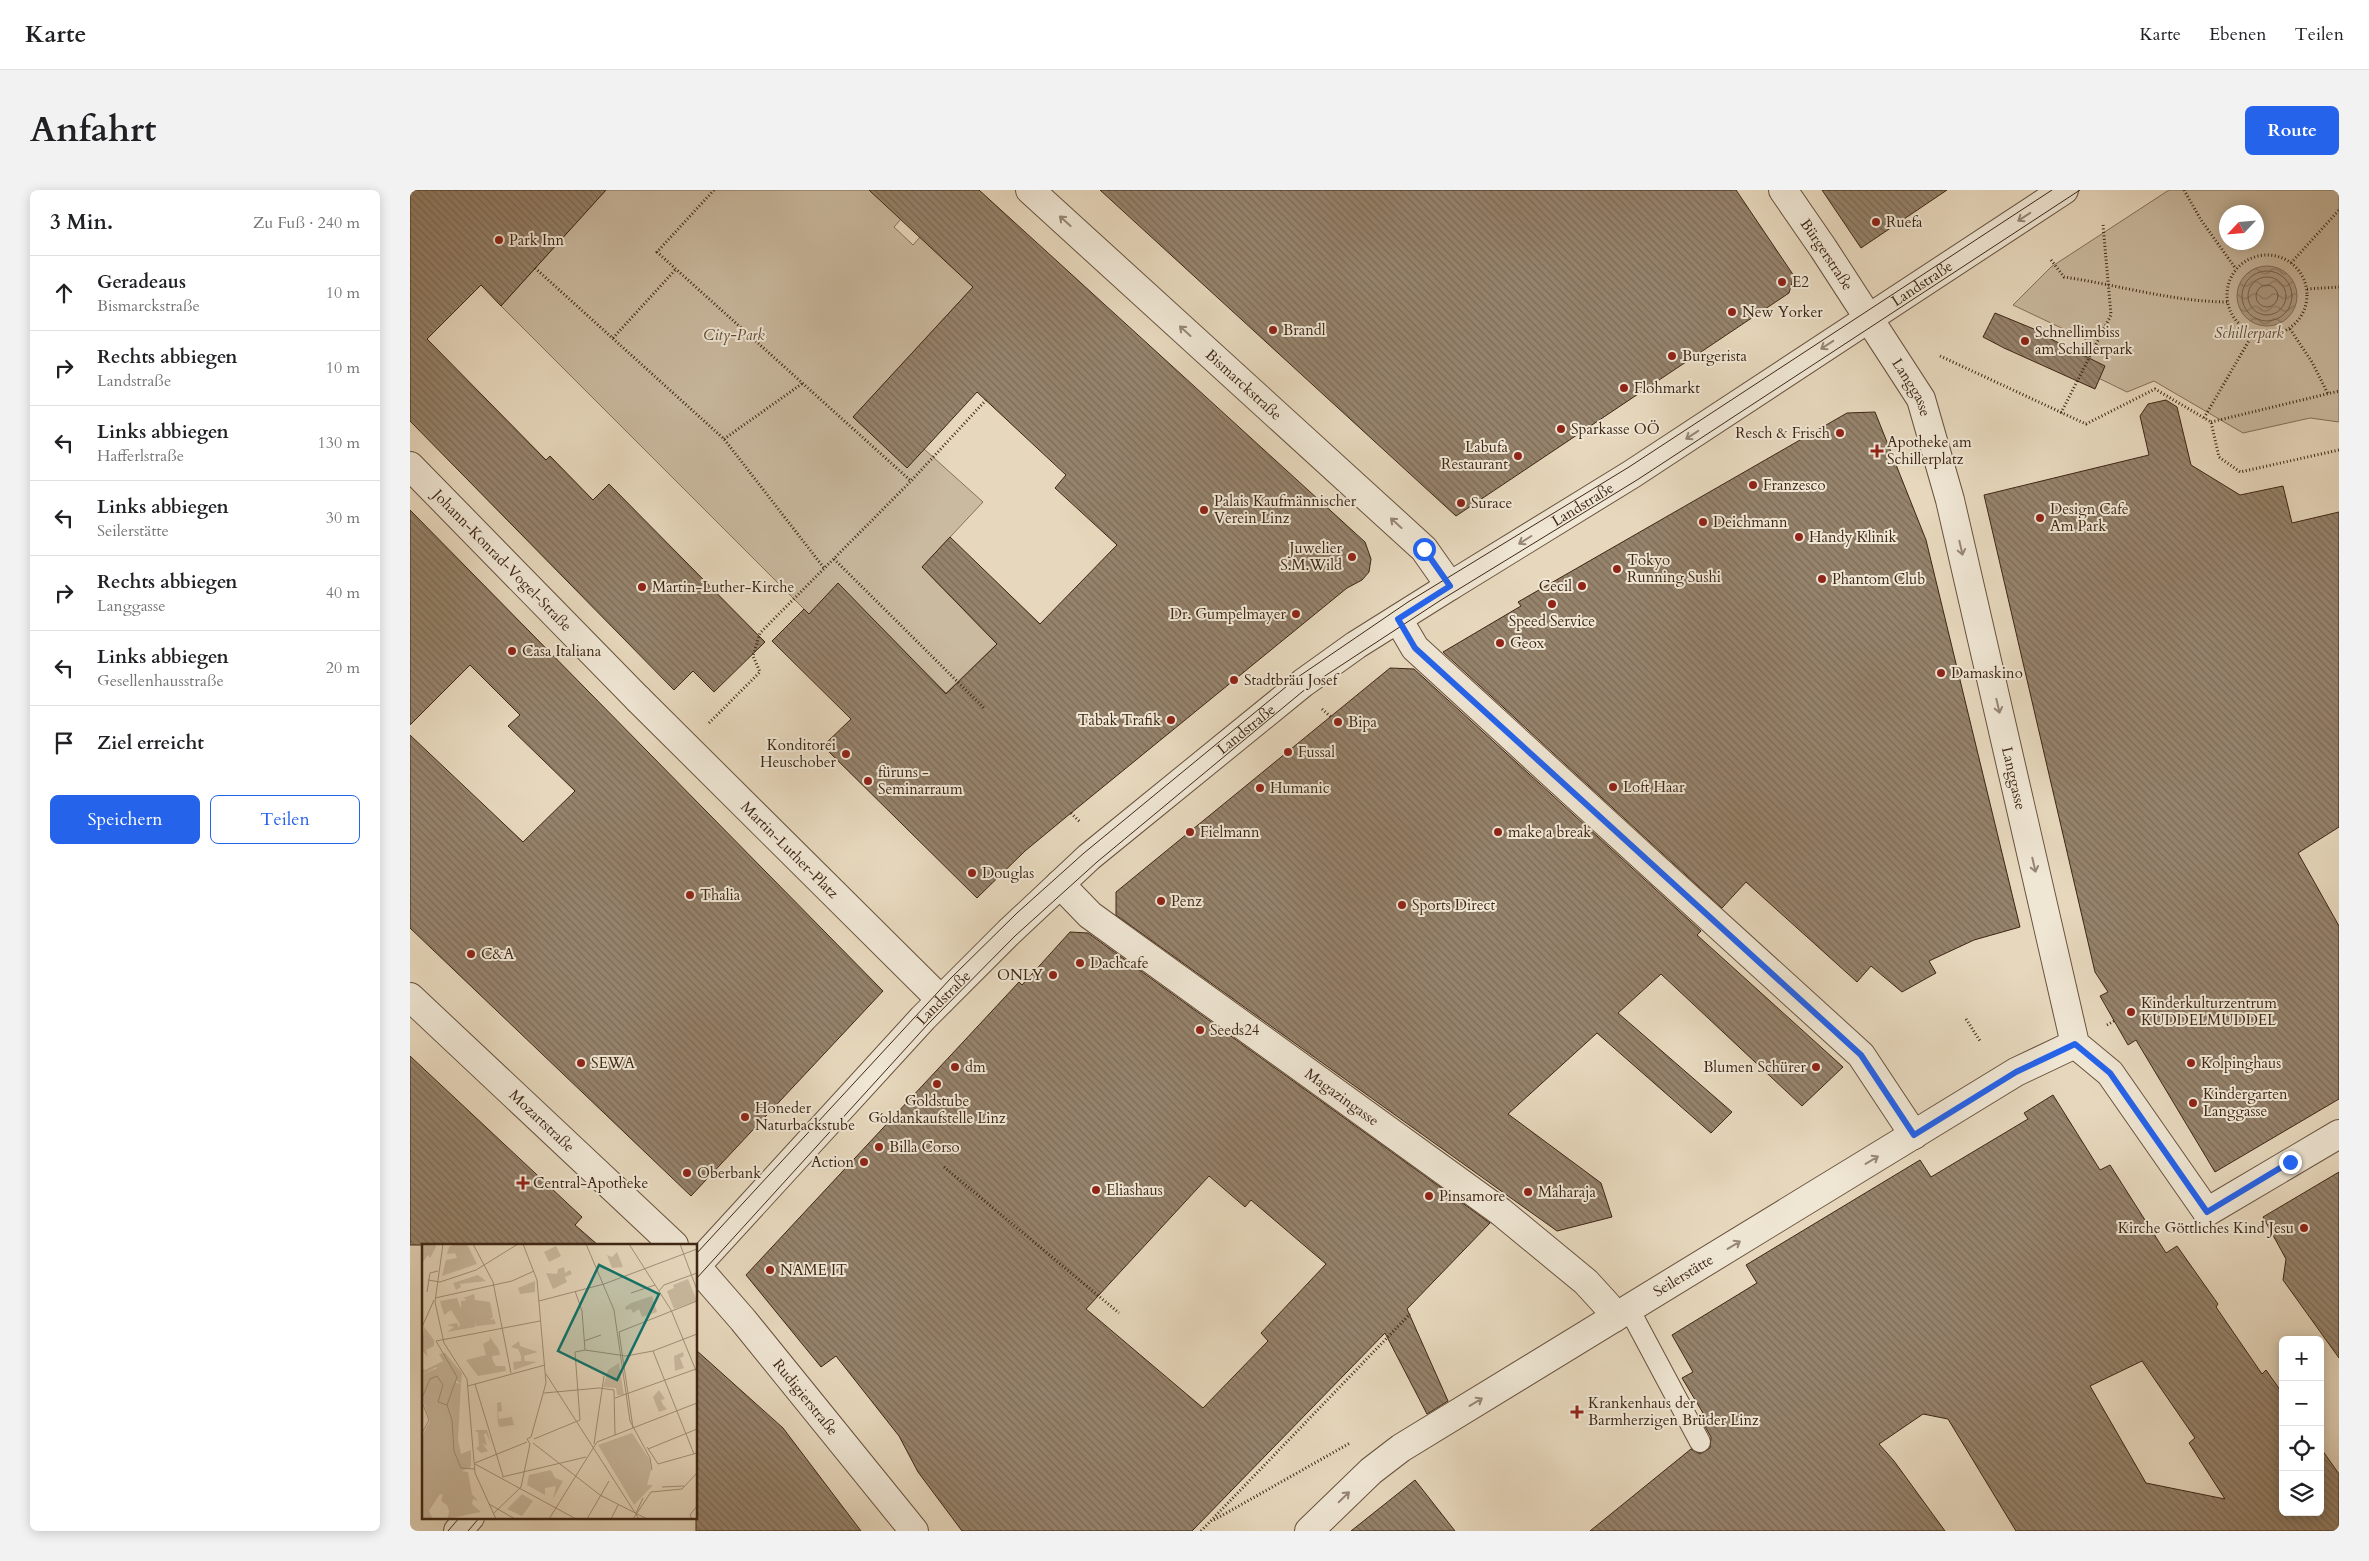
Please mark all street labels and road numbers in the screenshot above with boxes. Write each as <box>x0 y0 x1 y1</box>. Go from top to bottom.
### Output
street label: Bürgerstraße <box>1796 215 1858 294</box>
street label: Landstraße <box>1887 256 1957 311</box>
street label: Bismarckstraße <box>1201 345 1286 425</box>
street label: Langgasse <box>1887 354 1936 419</box>
street label: Landstraße <box>1548 478 1618 531</box>
street label: Johann-Konrad-Vogel-Straße <box>427 484 576 636</box>
street label: Landstraße <box>1213 699 1280 759</box>
street label: Langgasse <box>1997 745 2031 812</box>
street label: Martin-Luther-Platz <box>737 797 843 903</box>
street label: Landstraße <box>912 966 975 1029</box>
street label: Magazingasse <box>1301 1064 1383 1131</box>
street label: Mozartstraße <box>505 1085 579 1157</box>
street label: Seilerstätte <box>1649 1249 1717 1301</box>
street label: Rudigierstraße <box>768 1355 843 1440</box>

